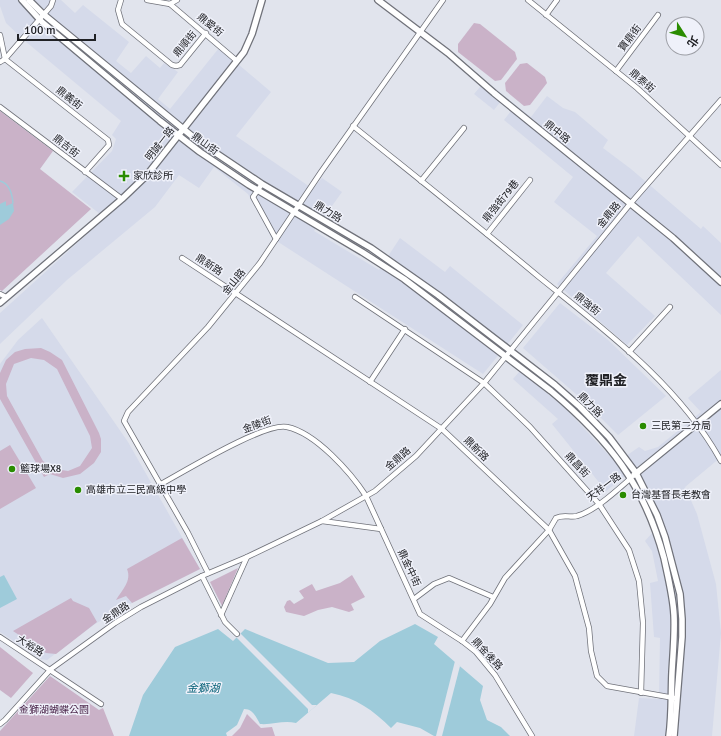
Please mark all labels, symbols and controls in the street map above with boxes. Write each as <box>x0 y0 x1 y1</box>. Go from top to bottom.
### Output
street label: 鼎愛街 <box>195 11 225 39</box>
scale bar <box>18 16 95 42</box>
north arrow <box>665 16 705 56</box>
street label: 寶鼎街 <box>616 22 644 54</box>
text: 100 m <box>24 23 56 38</box>
street label: 鼎順街 <box>171 29 199 59</box>
text: 北 <box>684 33 701 50</box>
street label: 鼎泰街 <box>627 67 657 95</box>
street label: 鼎義街 <box>53 84 85 112</box>
street label: 鼎中路 <box>542 118 572 146</box>
street label: 明誠一路 <box>143 125 177 163</box>
street label: 鼎山街 <box>189 130 221 158</box>
street label: 鼎吉街 <box>50 132 82 160</box>
marker: 家欣診所 <box>118 170 130 182</box>
place label: 家欣診所 <box>133 170 173 182</box>
street label: 鼎強街79巷 <box>480 177 522 225</box>
street label: 鼎力路 <box>312 199 344 225</box>
street label: 金鼎路 <box>595 200 623 230</box>
street label: 鼎新路 <box>193 252 225 278</box>
street label: 金山路 <box>220 267 248 297</box>
street label: 鼎強街 <box>572 290 602 318</box>
district label: 覆鼎金 <box>585 372 627 389</box>
street label: 鼎力路 <box>575 390 605 420</box>
street label: 金陵街 <box>241 414 273 436</box>
place label: 三民第二分局 <box>651 420 711 432</box>
marker: 三民第二分局 <box>638 421 648 431</box>
street label: 鼎新路 <box>461 434 491 464</box>
street label: 金鼎路 <box>383 445 413 473</box>
street label: 鼎昌街 <box>562 450 592 480</box>
place label: 籃球場X8 <box>20 463 61 475</box>
marker: 籃球場X8 <box>7 464 17 474</box>
street label: 天祥一路 <box>584 470 624 504</box>
place label: 高雄市立三民高級中學 <box>86 484 186 496</box>
marker: 高雄市立三民高級中學 <box>73 485 83 495</box>
place label: 台灣基督長老教會 <box>631 489 711 501</box>
marker: 台灣基督長老教會 <box>618 490 628 500</box>
street label: 鼎金中街 <box>395 547 423 589</box>
street label: 金鼎路 <box>100 600 132 626</box>
street label: 大裕路 <box>14 633 46 659</box>
street label: 鼎金後路 <box>469 635 505 673</box>
water label: 金獅湖 <box>187 682 221 695</box>
park label: 金獅湖蝴蝶公園 <box>19 704 89 716</box>

